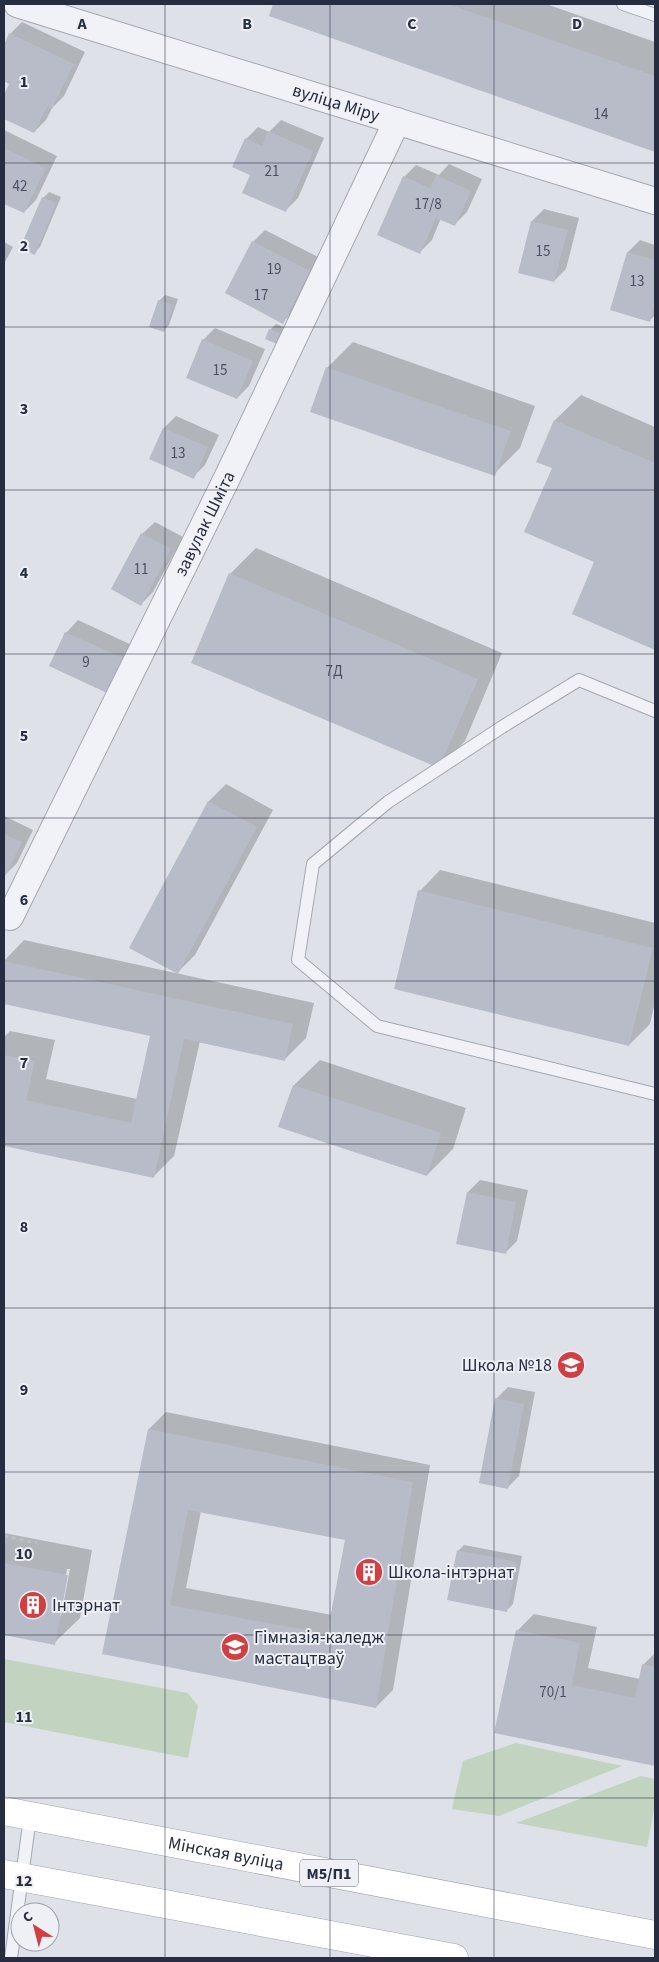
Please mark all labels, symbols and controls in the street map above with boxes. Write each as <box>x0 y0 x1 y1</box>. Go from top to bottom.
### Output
text: A <box>76 13 87 35</box>
text: B <box>242 13 252 35</box>
text: C <box>407 13 417 35</box>
text: D <box>572 13 582 35</box>
text: 1 <box>20 71 28 93</box>
street label: вуліца Міру <box>289 78 383 128</box>
house number: 14 <box>594 104 609 125</box>
house number: 21 <box>265 161 279 182</box>
house number: 42 <box>13 176 27 197</box>
house number: 17/8 <box>414 194 442 215</box>
text: 2 <box>20 235 28 257</box>
house number: 15 <box>536 241 550 262</box>
house number: 19 <box>267 259 281 280</box>
house number: 13 <box>630 271 644 292</box>
house number: 17 <box>254 285 268 306</box>
house number: 15 <box>213 360 227 381</box>
text: 3 <box>20 398 28 420</box>
house number: 13 <box>171 443 185 464</box>
street label: завулак Шміта <box>168 467 242 581</box>
house number: 11 <box>134 559 148 580</box>
text: 4 <box>20 562 29 584</box>
house number: 9 <box>82 652 90 673</box>
house number: 7Д <box>325 661 343 682</box>
text: 5 <box>20 725 28 747</box>
text: 6 <box>20 889 28 911</box>
text: 7 <box>20 1052 28 1074</box>
text: 8 <box>20 1216 28 1238</box>
school or university icon: Школа №18 <box>556 1350 586 1380</box>
place label: Школа №18 <box>462 1353 552 1378</box>
text: 9 <box>20 1379 28 1401</box>
text: 10 <box>16 1543 32 1565</box>
building icon: Школа-інтэрнат <box>354 1557 384 1587</box>
place label: Школа-інтэрнат <box>388 1560 514 1585</box>
building icon: Інтэрнат <box>18 1590 48 1620</box>
place label: Інтэрнат <box>52 1593 120 1618</box>
place label: Гімназія-каледж мастацтваў <box>254 1625 384 1671</box>
school or university icon: Гімназія-каледж мастацтваў <box>220 1632 250 1662</box>
house number: 70/1 <box>539 1682 567 1703</box>
text: 11 <box>16 1706 32 1728</box>
street label: Мінская вуліца <box>166 1831 286 1877</box>
road number: М5/П1 <box>300 1860 358 1886</box>
text: 12 <box>16 1870 32 1892</box>
north arrow <box>10 1902 60 1952</box>
text: С <box>19 1907 37 1928</box>

